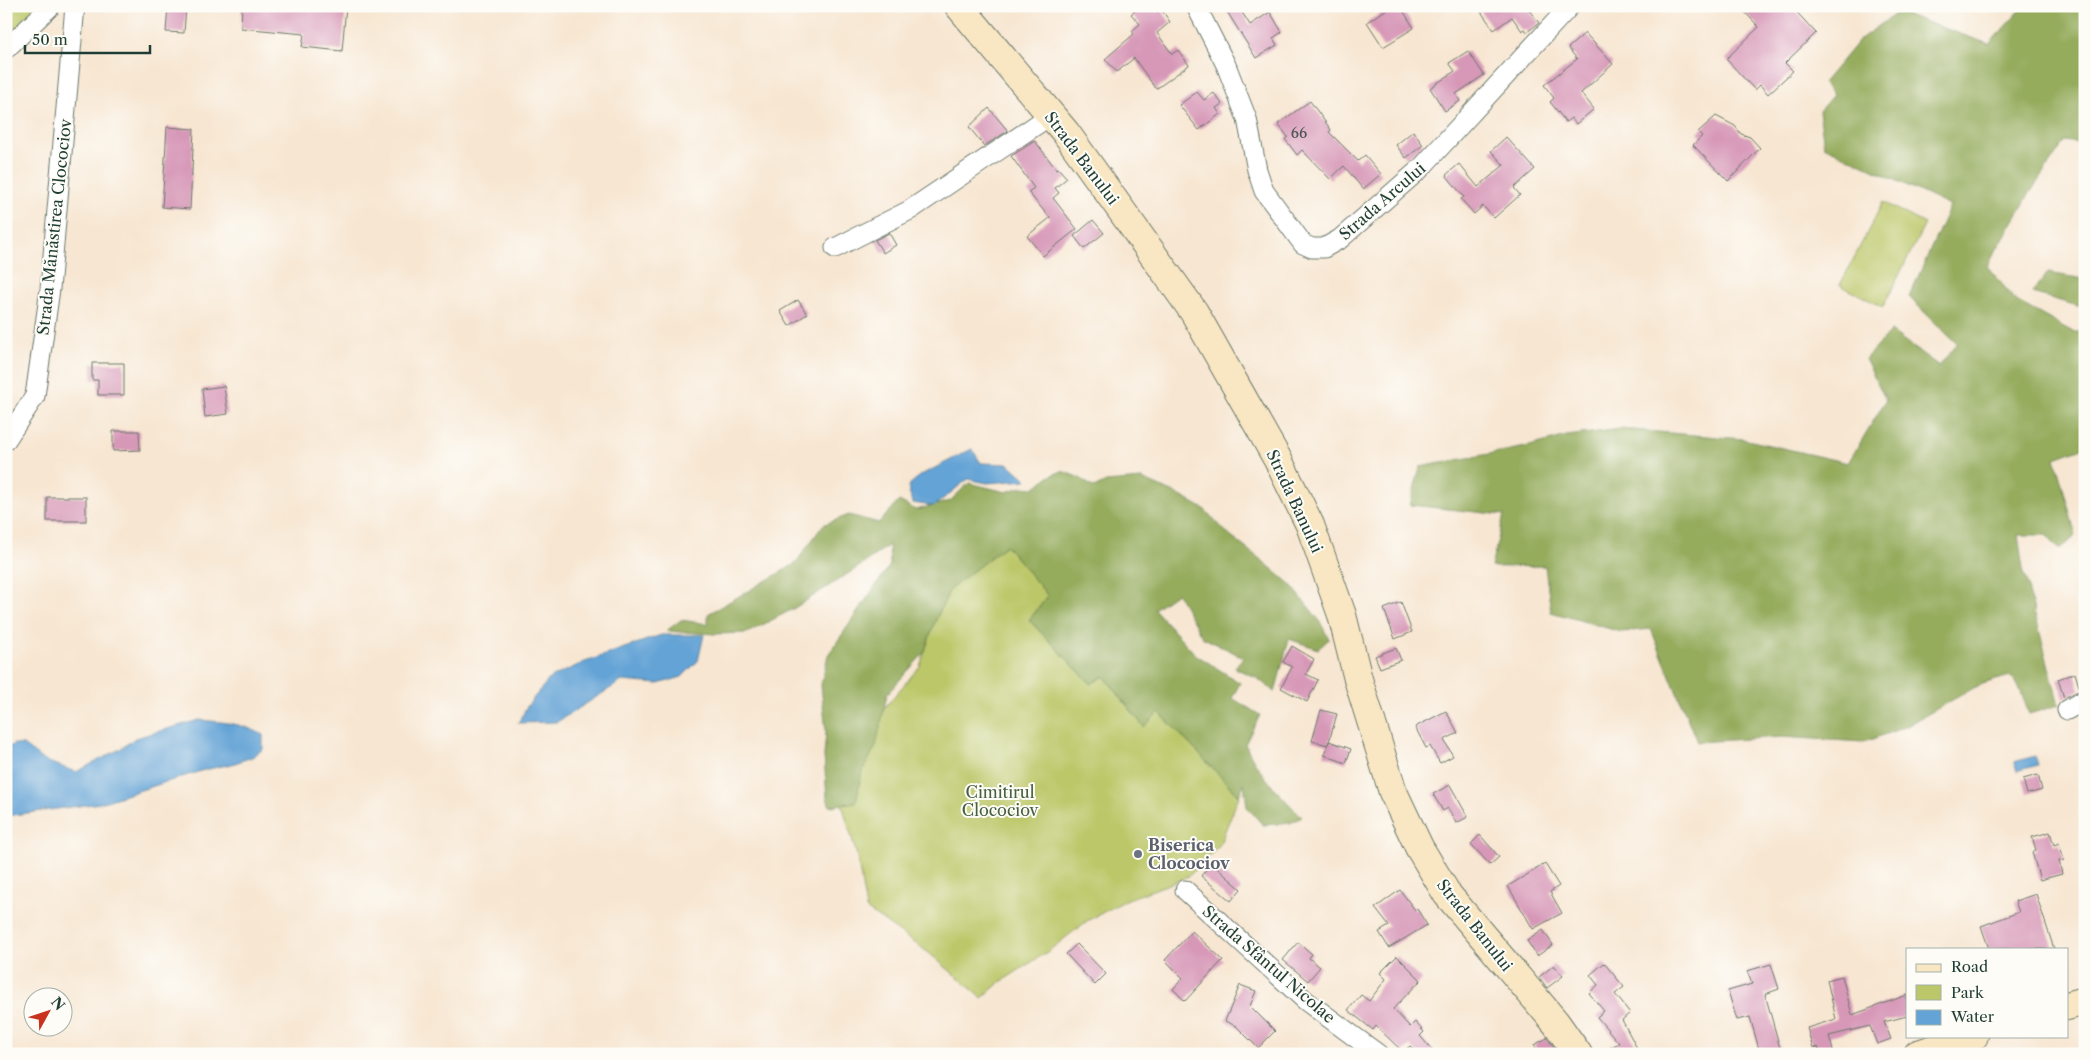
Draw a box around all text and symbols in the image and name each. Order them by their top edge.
scale bar [25,22,150,54]
text: 50 m [32,30,68,49]
street label: Strada Banului [1040,107,1124,209]
street label: Strada Mănăstirea Clocociov [33,118,75,336]
house number: 66 [1291,124,1307,142]
street label: Strada Arcului [1335,158,1429,244]
street label: Strada Banului [1262,446,1328,556]
park label: Cimitirul Clocociov [962,782,1039,820]
place label: Biserica Clocociov [1148,835,1231,873]
marker: Biserica Clocociov [1132,848,1144,860]
street label: Strada Banului [1433,875,1517,975]
street label: Strada Sfântul Nicolae [1199,901,1339,1027]
legend [1906,948,2068,1038]
text: Road [1951,957,1988,976]
text: Park [1951,983,1985,1002]
north arrow [22,988,72,1038]
text: N [47,993,69,1014]
text: Water [1950,1007,1995,1026]

